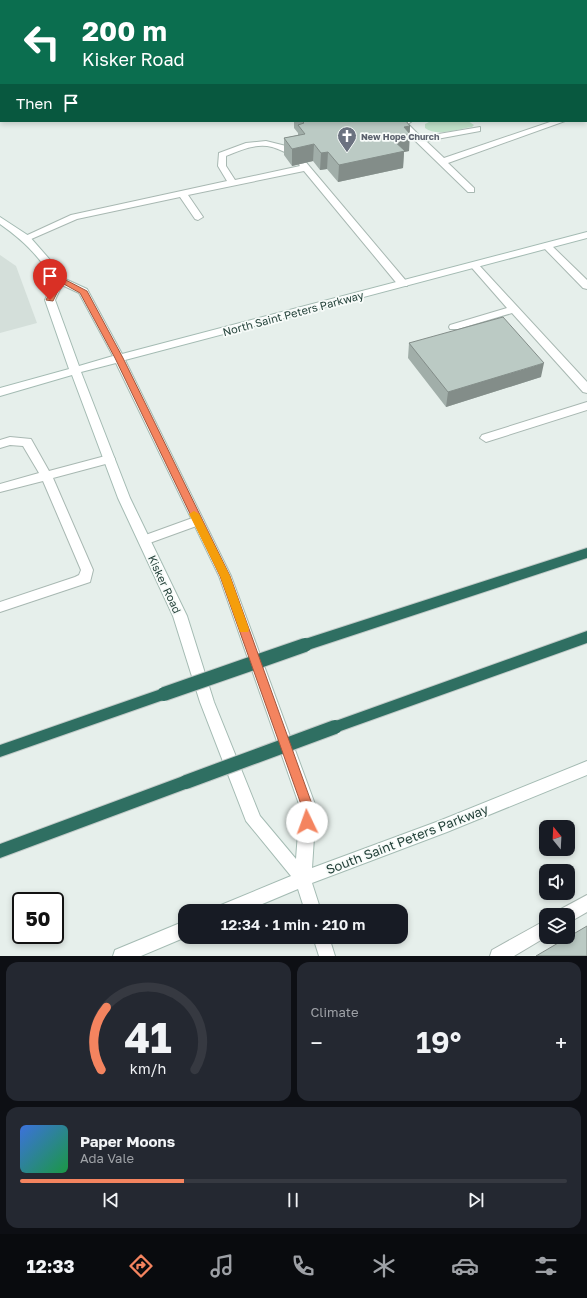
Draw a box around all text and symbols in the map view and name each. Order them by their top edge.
text: 200 m [82,14,167,47]
icon: left [16,16,68,68]
text: Kisker Road [82,48,185,70]
icon: arrive [60,92,82,114]
text: Then [16,94,52,112]
church icon: New Hope Church [336,125,358,153]
place label: New Hope Church [361,131,440,142]
pin [33,259,67,300]
icon: arrive [39,265,61,287]
street label: North Saint Peters Parkway [221,288,365,338]
street label: Kisker Road [146,553,184,615]
street label: South Saint Peters Parkway [324,800,491,877]
position arrow [286,801,328,843]
north arrow [539,820,575,856]
map controls [539,820,575,944]
button: sound [539,864,575,900]
speed limit sign: 50 [12,892,64,944]
button: layers [539,908,575,944]
text: 12:34 · 1 min · 210 m [221,915,365,933]
text: Climate [311,1004,358,1020]
text: 41 [125,1011,172,1061]
text: 19° [416,1024,462,1060]
text: − [311,1029,323,1056]
text: + [555,1029,567,1056]
text: km/h [130,1059,166,1076]
text: Paper Moons [80,1132,175,1150]
text: Ada Vale [80,1150,134,1166]
icon: previous [100,1189,122,1211]
icon: pause [282,1189,304,1211]
icon: next [465,1189,487,1211]
icon: directions [127,1252,155,1280]
icon: music [208,1252,236,1280]
icon: phone [289,1252,317,1280]
icon: climate [370,1252,398,1280]
icon: car [451,1252,479,1280]
icon: filters [532,1252,560,1280]
text: 12:33 [27,1255,74,1277]

